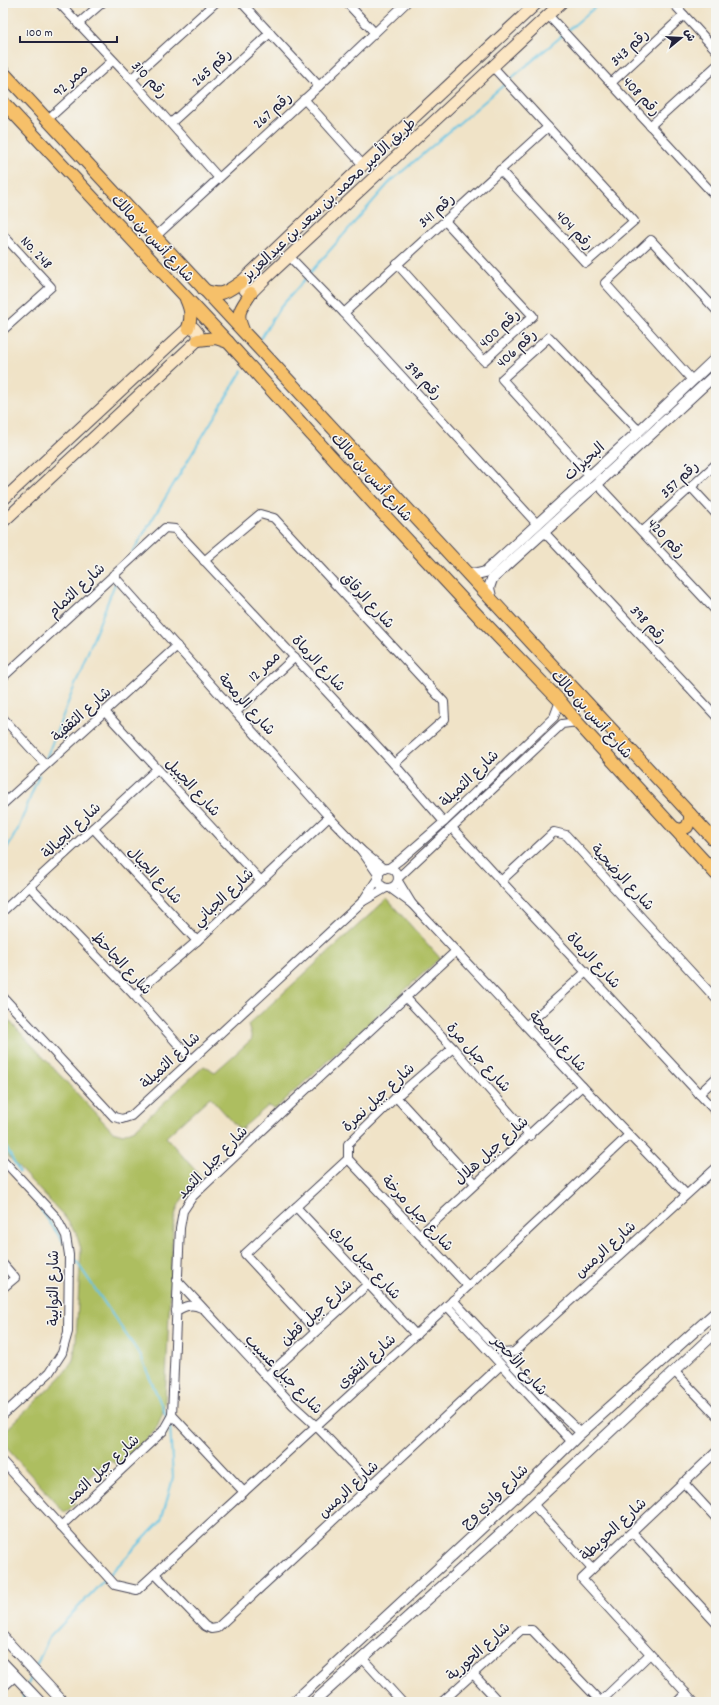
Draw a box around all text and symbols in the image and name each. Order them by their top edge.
scale bar [20,18,117,44]
north arrow [661,18,701,58]
text: 100 m [26,25,53,42]
street label: رقم 343 [606,25,655,72]
text: ش [679,27,698,44]
street label: رقم 265 [187,44,237,93]
street label: رقم 310 [125,56,172,104]
street label: ممر 92 [49,60,94,103]
street label: رقم 408 [616,73,665,122]
street label: رقم 267 [249,88,298,135]
street label: طريق الأمير محمد بن سعد بن عبدالعزيز [236,113,422,289]
street label: رقم 341 [414,189,461,234]
street label: شارع أنس بن مالك [105,191,198,288]
street label: رقم 404 [549,207,598,256]
street label: No. 248 [14,232,57,275]
street label: رقم 400 [475,305,526,354]
street label: رقم 406 [492,325,543,374]
street label: رقم 398 [399,357,446,406]
street label: شارع أنس بن مالك [325,429,416,528]
street label: البحيرات [560,438,611,487]
street label: رقم 357 [656,457,705,504]
street label: رقم 420 [641,514,690,564]
street label: شارع الثمام [44,559,111,624]
street label: شارع الرقاق [334,568,399,635]
street label: رقم 398 [624,601,671,650]
street label: شارع الرماة [285,631,350,698]
street label: ممر 12 [244,647,287,688]
street label: شارع أنس بن مالك [545,666,636,765]
street label: شارع الرمحة [212,670,279,741]
street label: شارع الثقفية [48,683,117,748]
street label: شارع الثميلة [436,746,505,813]
street label: شارع الجبيل [159,754,225,823]
street label: شارع الجبالة [38,798,107,865]
street label: شارع الرضحية [585,840,658,917]
street label: شارع الجبال [121,842,186,910]
street label: شارع الجباني [189,864,260,933]
street label: شارع الجاحظ [85,928,156,1001]
street label: شارع الرماة [560,928,625,995]
street label: شارع الرمحة [522,1007,591,1078]
street label: شارع جبل مرة [440,1018,515,1098]
street label: شارع الثميلة [137,1028,206,1095]
street label: شارع جبل نمرة [338,1059,421,1138]
street label: شارع جبل هلال [450,1112,535,1191]
street label: شارع جبل الثمد [173,1122,254,1205]
street label: شارع جبل مرخة [375,1171,458,1257]
street label: شارع الرمس [571,1217,642,1284]
street label: شارع جبل ماري [324,1221,405,1306]
street label: شارع الثوابية [44,1250,66,1326]
street label: شارع جبل قطن [276,1275,358,1352]
street label: شارع الأحجر [484,1329,552,1401]
street label: شارع جبل عسيب [239,1330,327,1420]
street label: شارع التقوى [333,1330,402,1395]
street label: شارع جبل الثمد [61,1430,145,1511]
street label: شارع الرمس [314,1456,385,1524]
street label: شارع وادي وج [456,1460,534,1535]
street label: شارع الحويطة [576,1494,653,1567]
street label: شارع الحورية [442,1618,516,1687]

